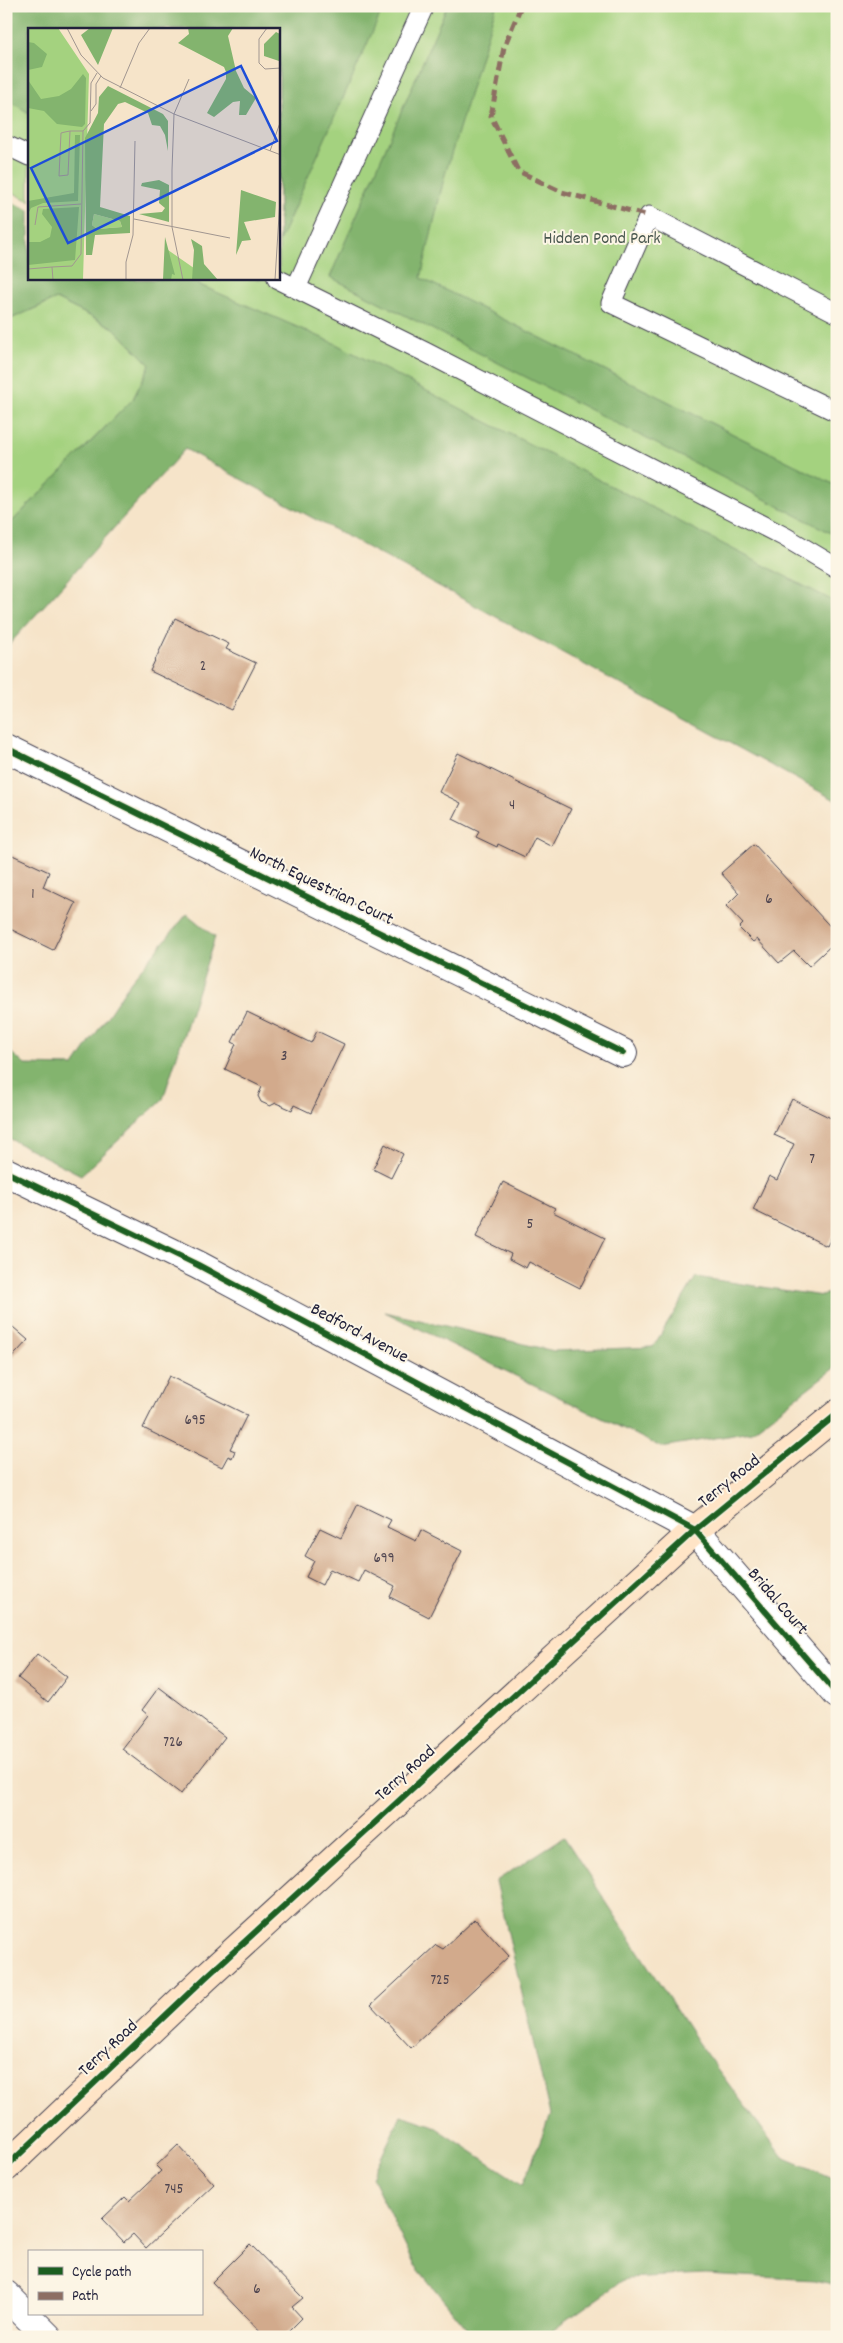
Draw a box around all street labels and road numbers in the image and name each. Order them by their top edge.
street label: North Equestrian Court [245,841,398,933]
street label: Bedford Avenue [306,1298,412,1370]
street label: Terry Road [694,1449,766,1515]
street label: Bridal Court [741,1563,813,1641]
street label: Terry Road [370,1740,442,1808]
street label: Terry Road [74,2015,144,2083]

